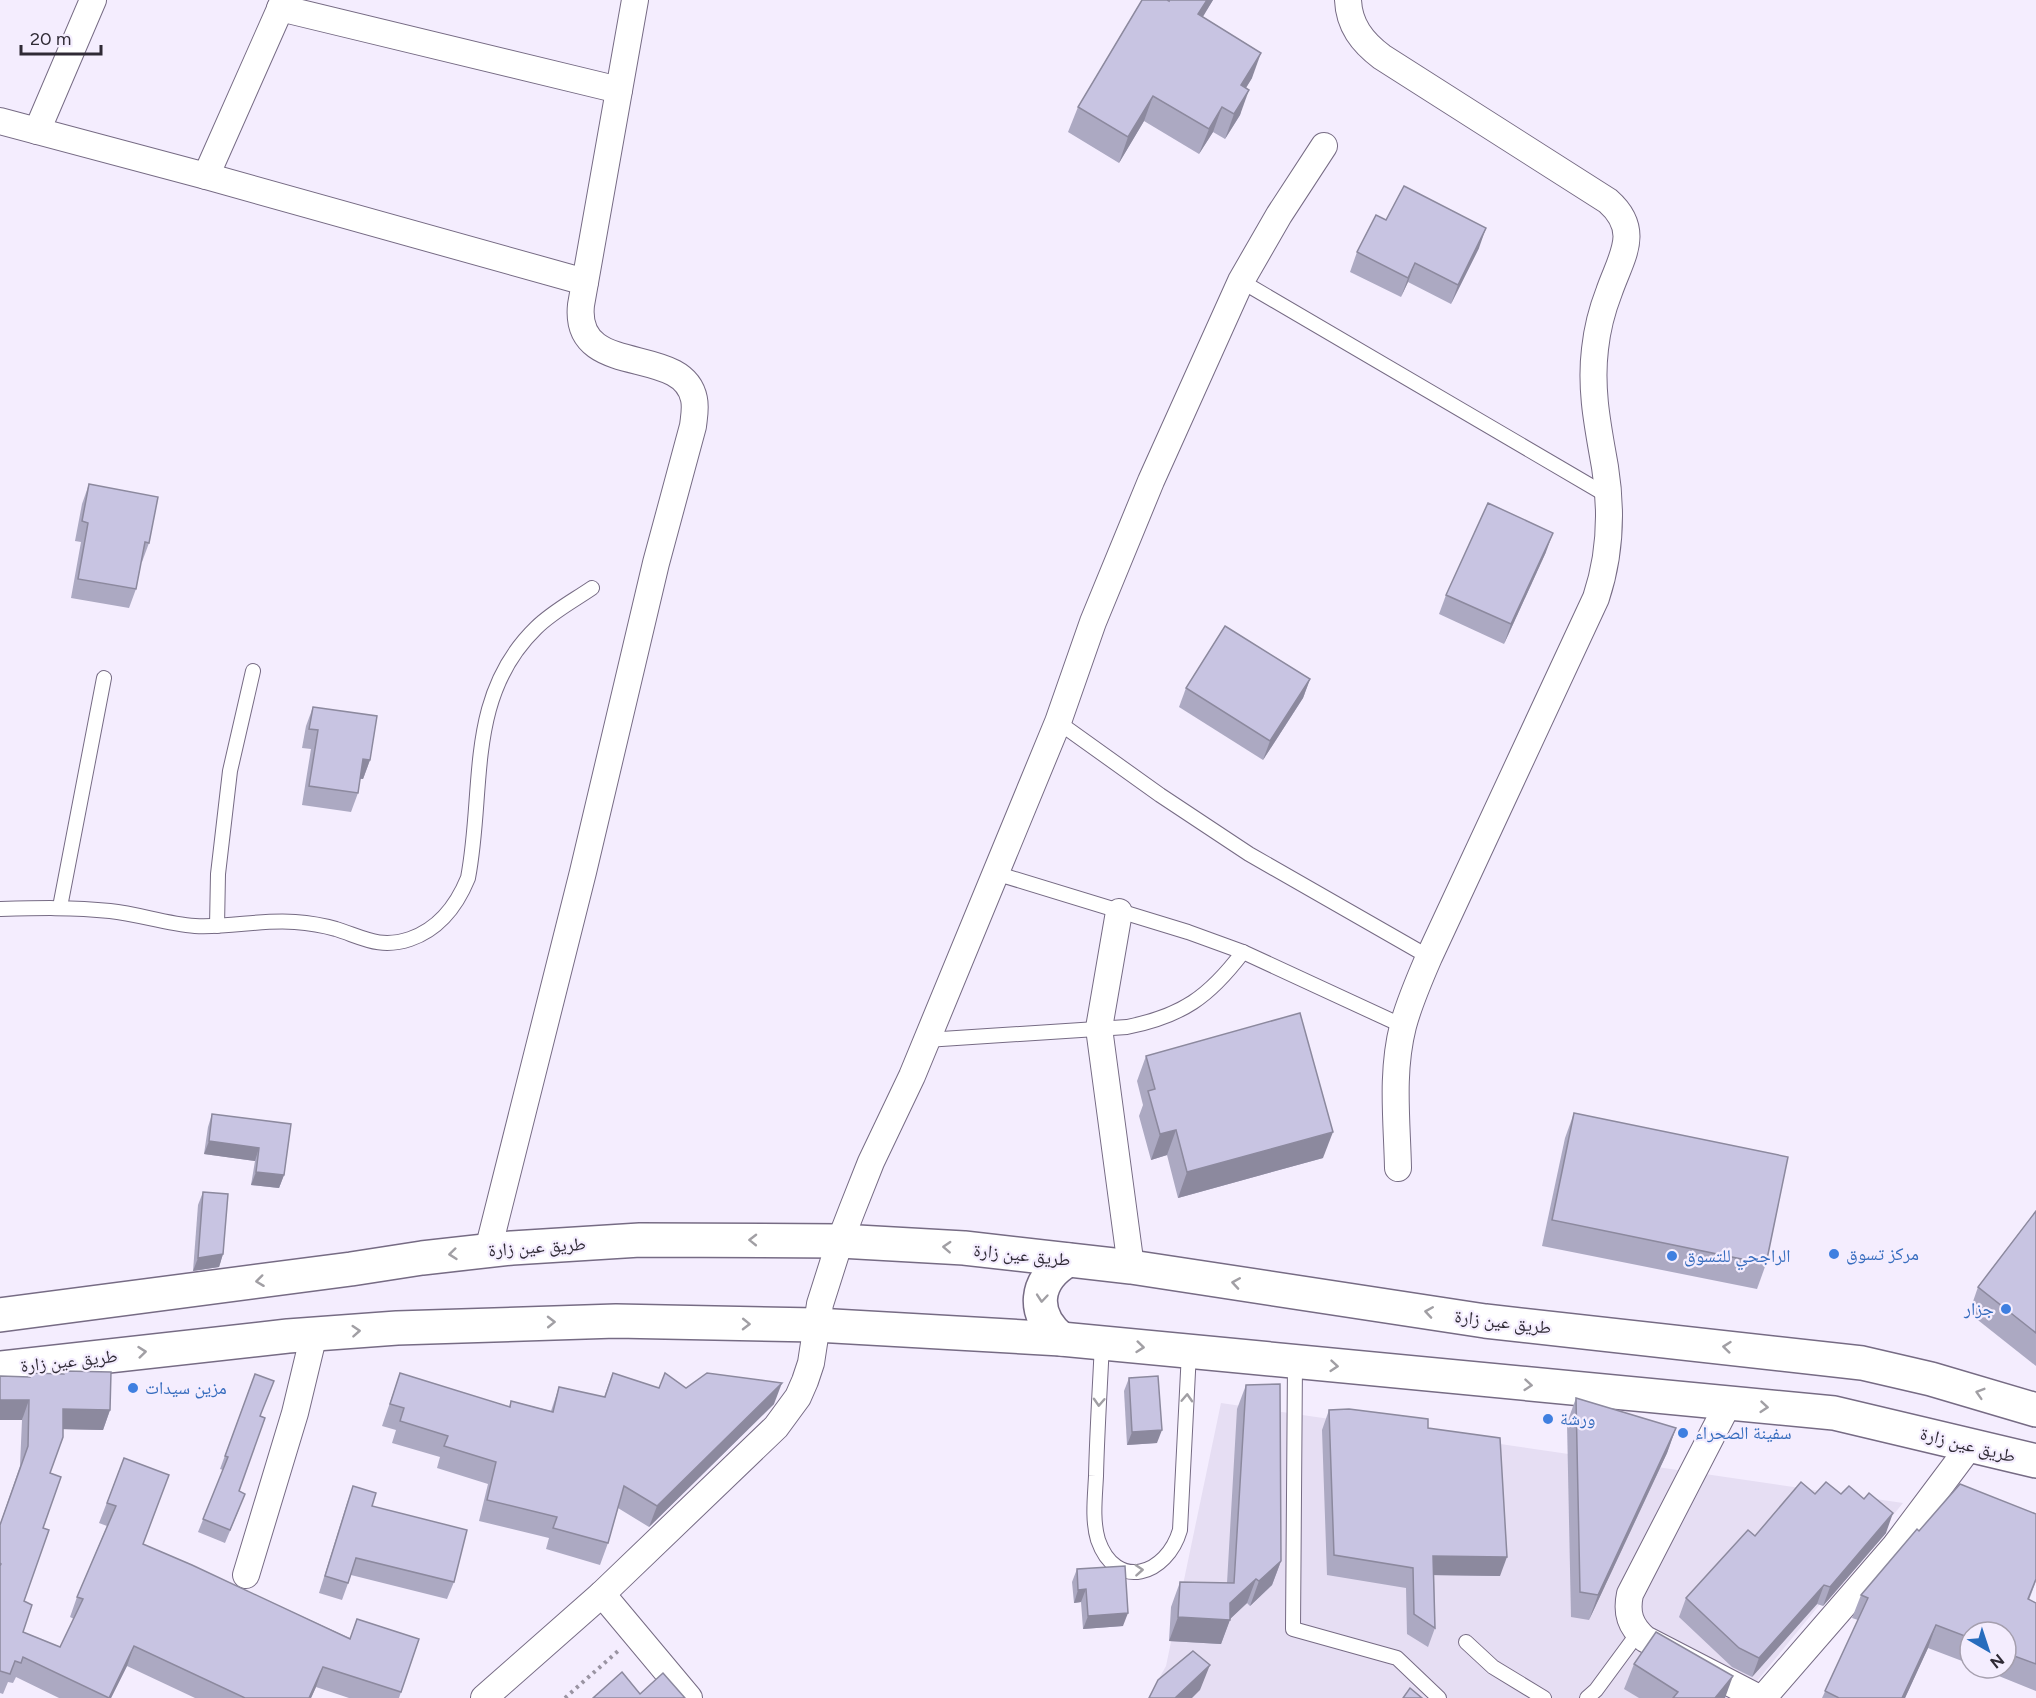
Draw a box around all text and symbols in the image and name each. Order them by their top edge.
scale bar [21,18,100,56]
text: 20 m [30,28,71,50]
street label: طريق عين زارة [488,1233,586,1261]
one-way arrow [748,1234,757,1246]
street label: طريق عين زارة [972,1239,1072,1271]
one-way arrow [943,1241,952,1254]
place label: مركز تسوق [1846,1243,1919,1265]
place label: الراجحي للتسوق [1684,1245,1791,1271]
one-way arrow [449,1247,458,1260]
marker: مركز تسوق [1827,1247,1841,1261]
marker: الراجحي للتسوق [1665,1249,1679,1263]
one-way arrow [256,1274,265,1287]
one-way arrow [1232,1277,1242,1290]
one-way arrow [1036,1293,1049,1302]
place label: جزار [1963,1298,1994,1320]
marker: جزار [1999,1302,2013,1316]
street label: طريق عين زارة [1453,1305,1553,1339]
one-way arrow [1424,1307,1434,1319]
one-way arrow [547,1316,556,1328]
one-way arrow [742,1318,751,1330]
one-way arrow [352,1325,361,1338]
one-way arrow [1136,1340,1145,1353]
one-way arrow [1722,1341,1732,1354]
street label: طريق عين زارة [19,1345,119,1377]
one-way arrow [137,1347,146,1359]
one-way arrow [1330,1359,1339,1372]
place label: مزين سيدات [145,1377,227,1399]
one-way arrow [1524,1378,1533,1391]
marker: مزين سيدات [126,1381,140,1395]
one-way arrow [1975,1388,1986,1400]
one-way arrow [1180,1393,1193,1402]
one-way arrow [1092,1397,1105,1406]
one-way arrow [1760,1400,1769,1413]
place label: ورشة [1560,1408,1595,1430]
marker: ورشة [1541,1412,1555,1426]
place label: سفينة الصحراء [1695,1422,1792,1444]
street label: طريق عين زارة [1918,1423,2018,1467]
marker: سفينة الصحراء [1676,1426,1690,1440]
one-way arrow [1134,1564,1144,1577]
north arrow [1958,1620,2018,1680]
text: N [1986,1650,2008,1673]

